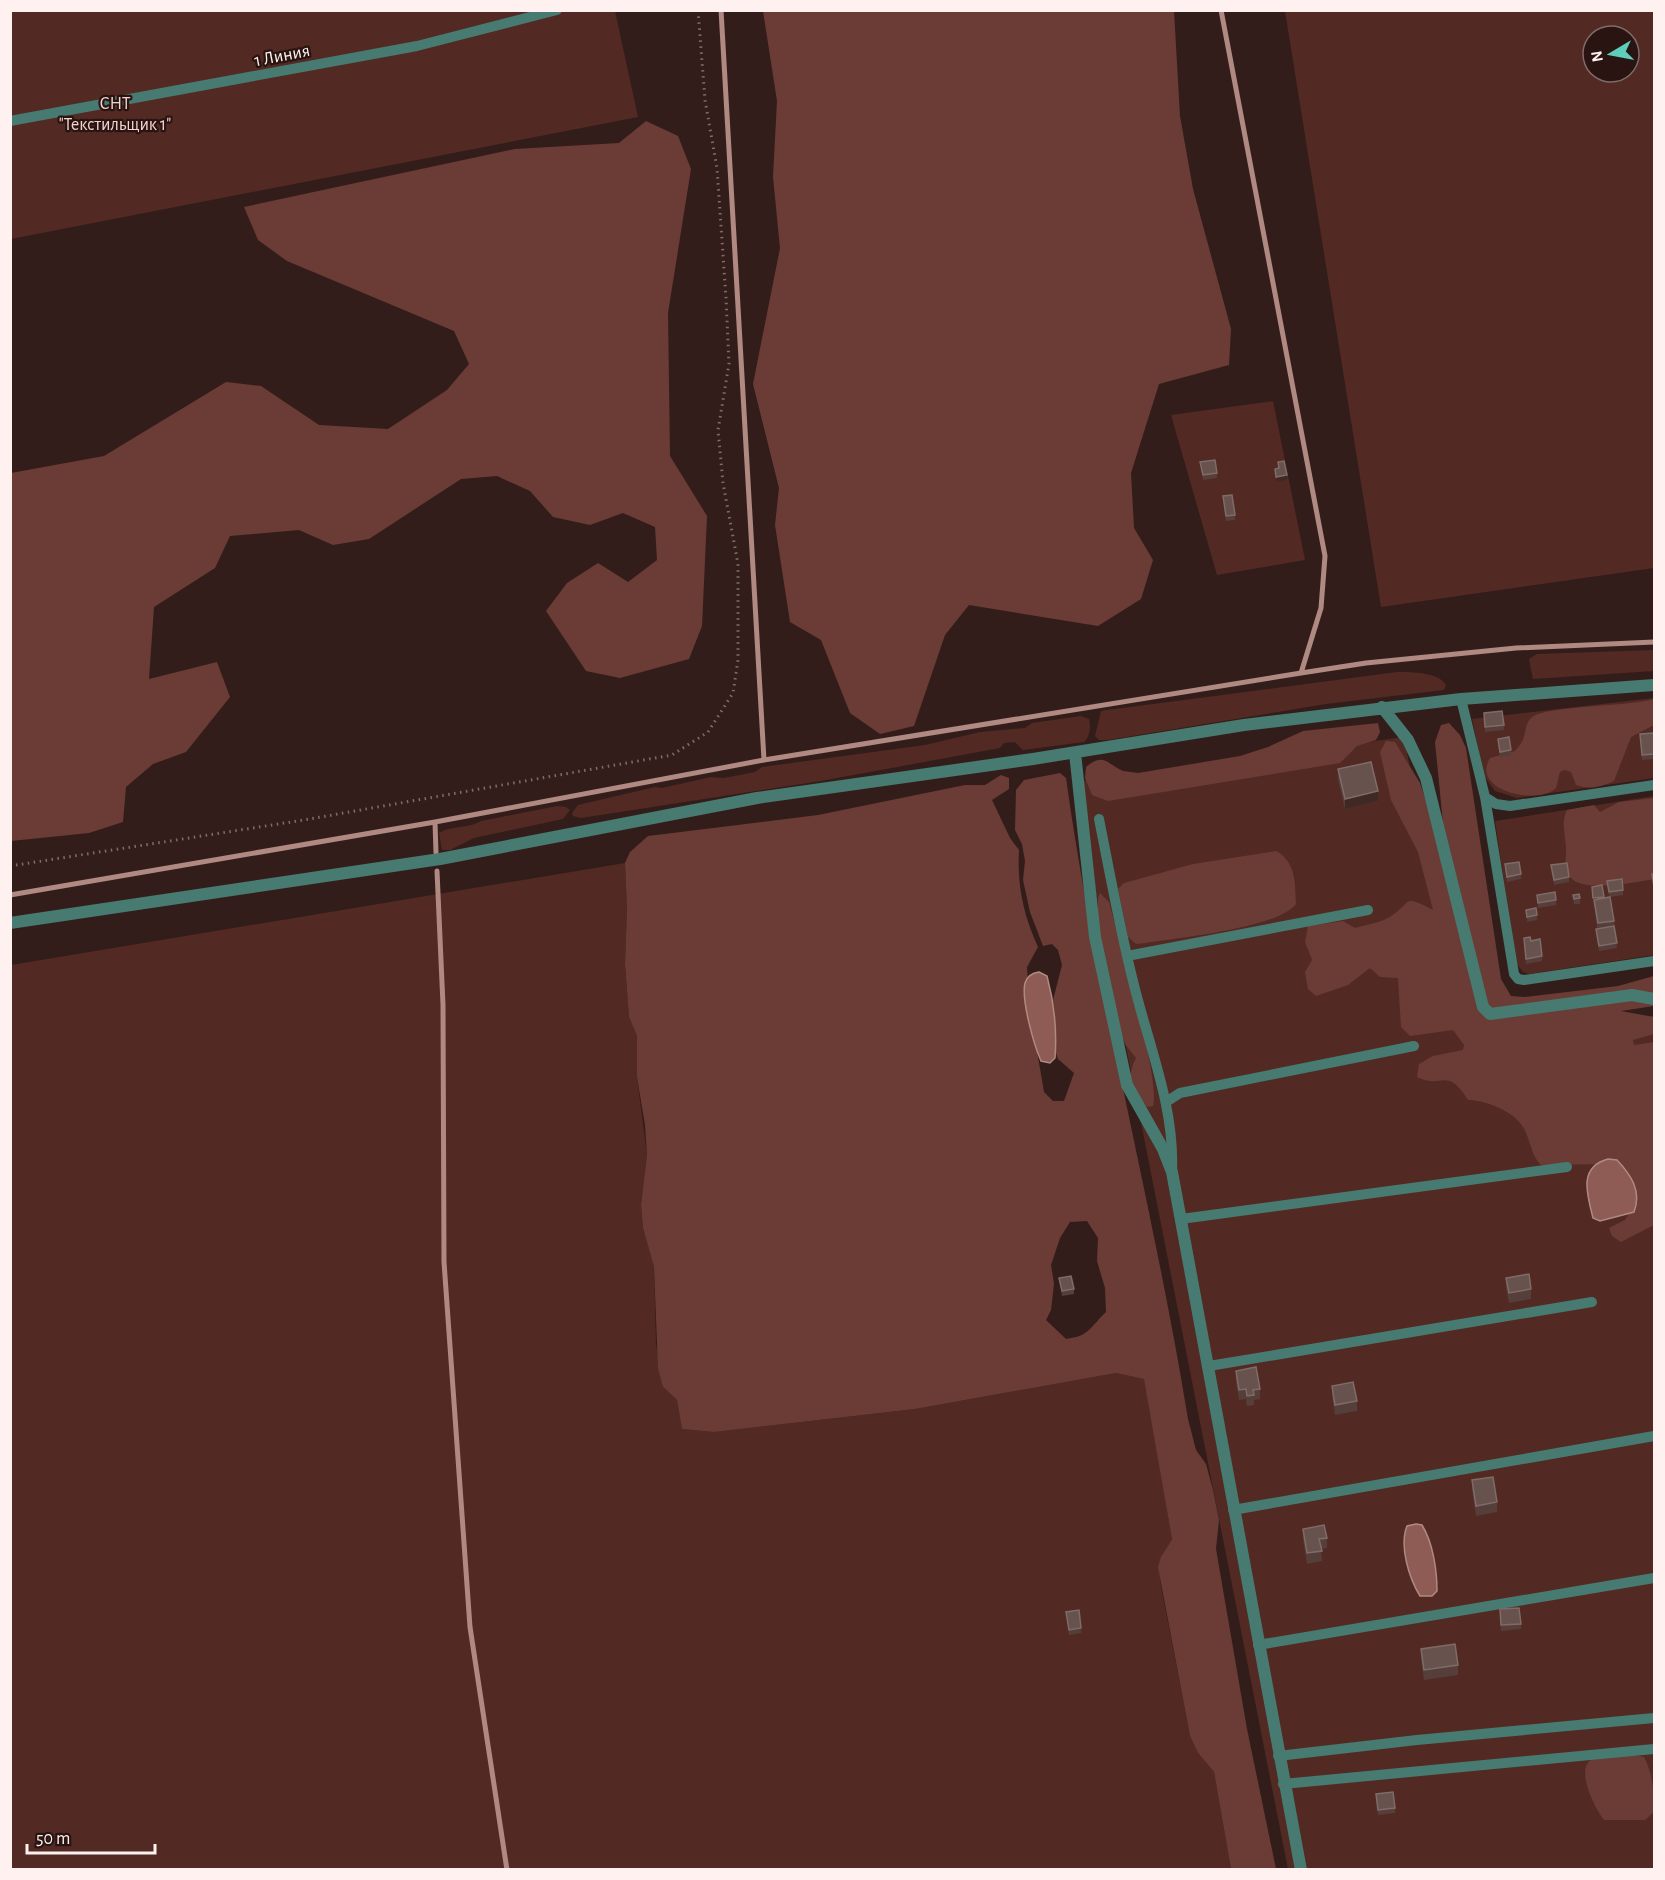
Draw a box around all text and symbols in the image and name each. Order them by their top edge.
north arrow [1581,24,1641,84]
street label: 1 Линия [253,42,312,70]
text: N [1588,50,1606,63]
park label: СНТ "Текстильщик 1" [59,95,171,134]
scale bar [27,1817,154,1855]
text: 50 m [36,1830,70,1848]

